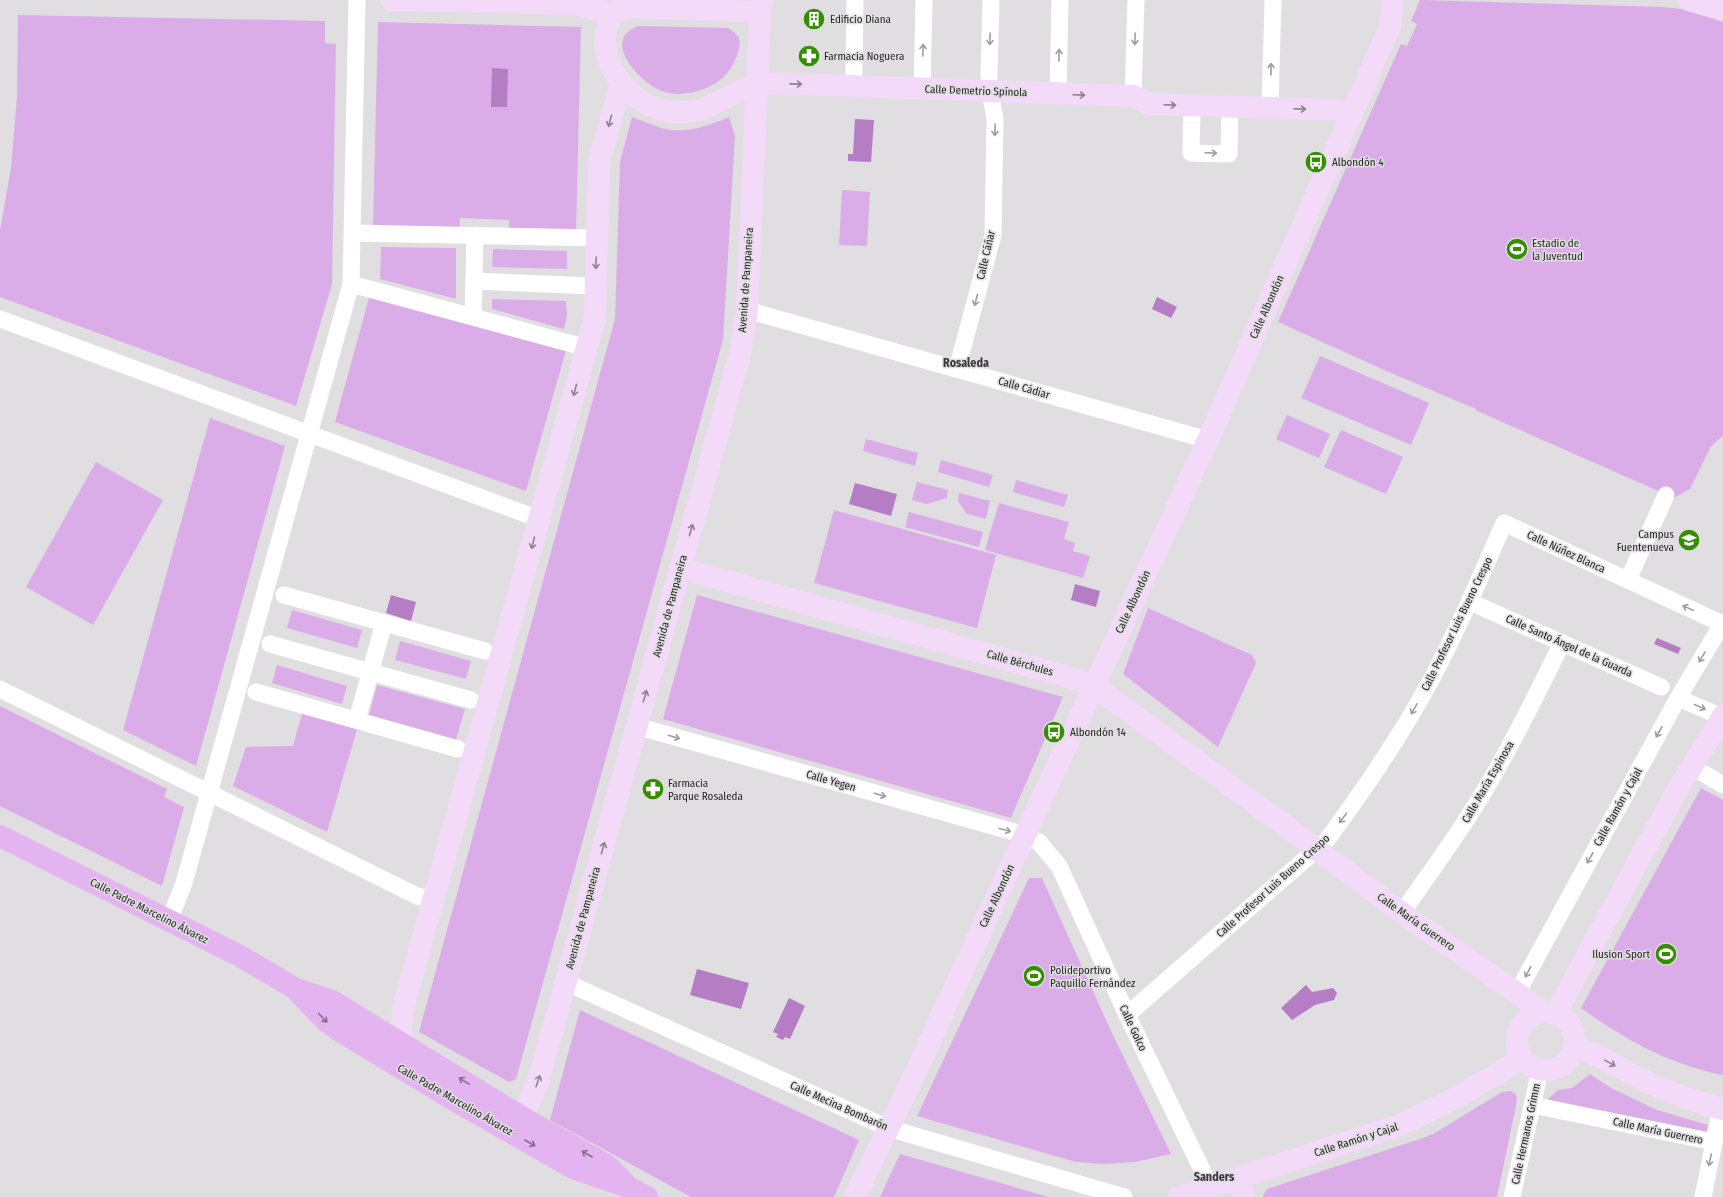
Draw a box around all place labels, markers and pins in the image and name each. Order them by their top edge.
building icon: Edificio Diana [801,6,827,32]
place label: Edificio Diana [830,13,891,26]
pharmacy icon: Farmacia Noguera [796,43,822,69]
place label: Farmacia Noguera [824,50,904,63]
bus stop icon: Albondón 4 [1303,149,1329,175]
place label: Albondón 4 [1332,156,1384,169]
sports icon: Estadio de la Juventud [1504,236,1530,262]
place label: Estadio de la Juventud [1532,237,1583,263]
school or university icon: Campus Fuentenueva [1676,527,1702,553]
place label: Campus Fuentenueva [1617,528,1674,554]
bus stop icon: Albondón 14 [1041,719,1067,745]
place label: Albondón 14 [1070,726,1126,739]
pharmacy icon: Farmacia Parque Rosaleda [640,776,666,802]
place label: Farmacia Parque Rosaleda [668,777,743,803]
sports icon: Ilusion Sport [1653,941,1679,967]
place label: Ilusion Sport [1592,948,1650,961]
sports icon: Polideportivo Paquillo Fernández [1021,963,1047,989]
place label: Polideportivo Paquillo Fernández [1050,964,1136,990]

